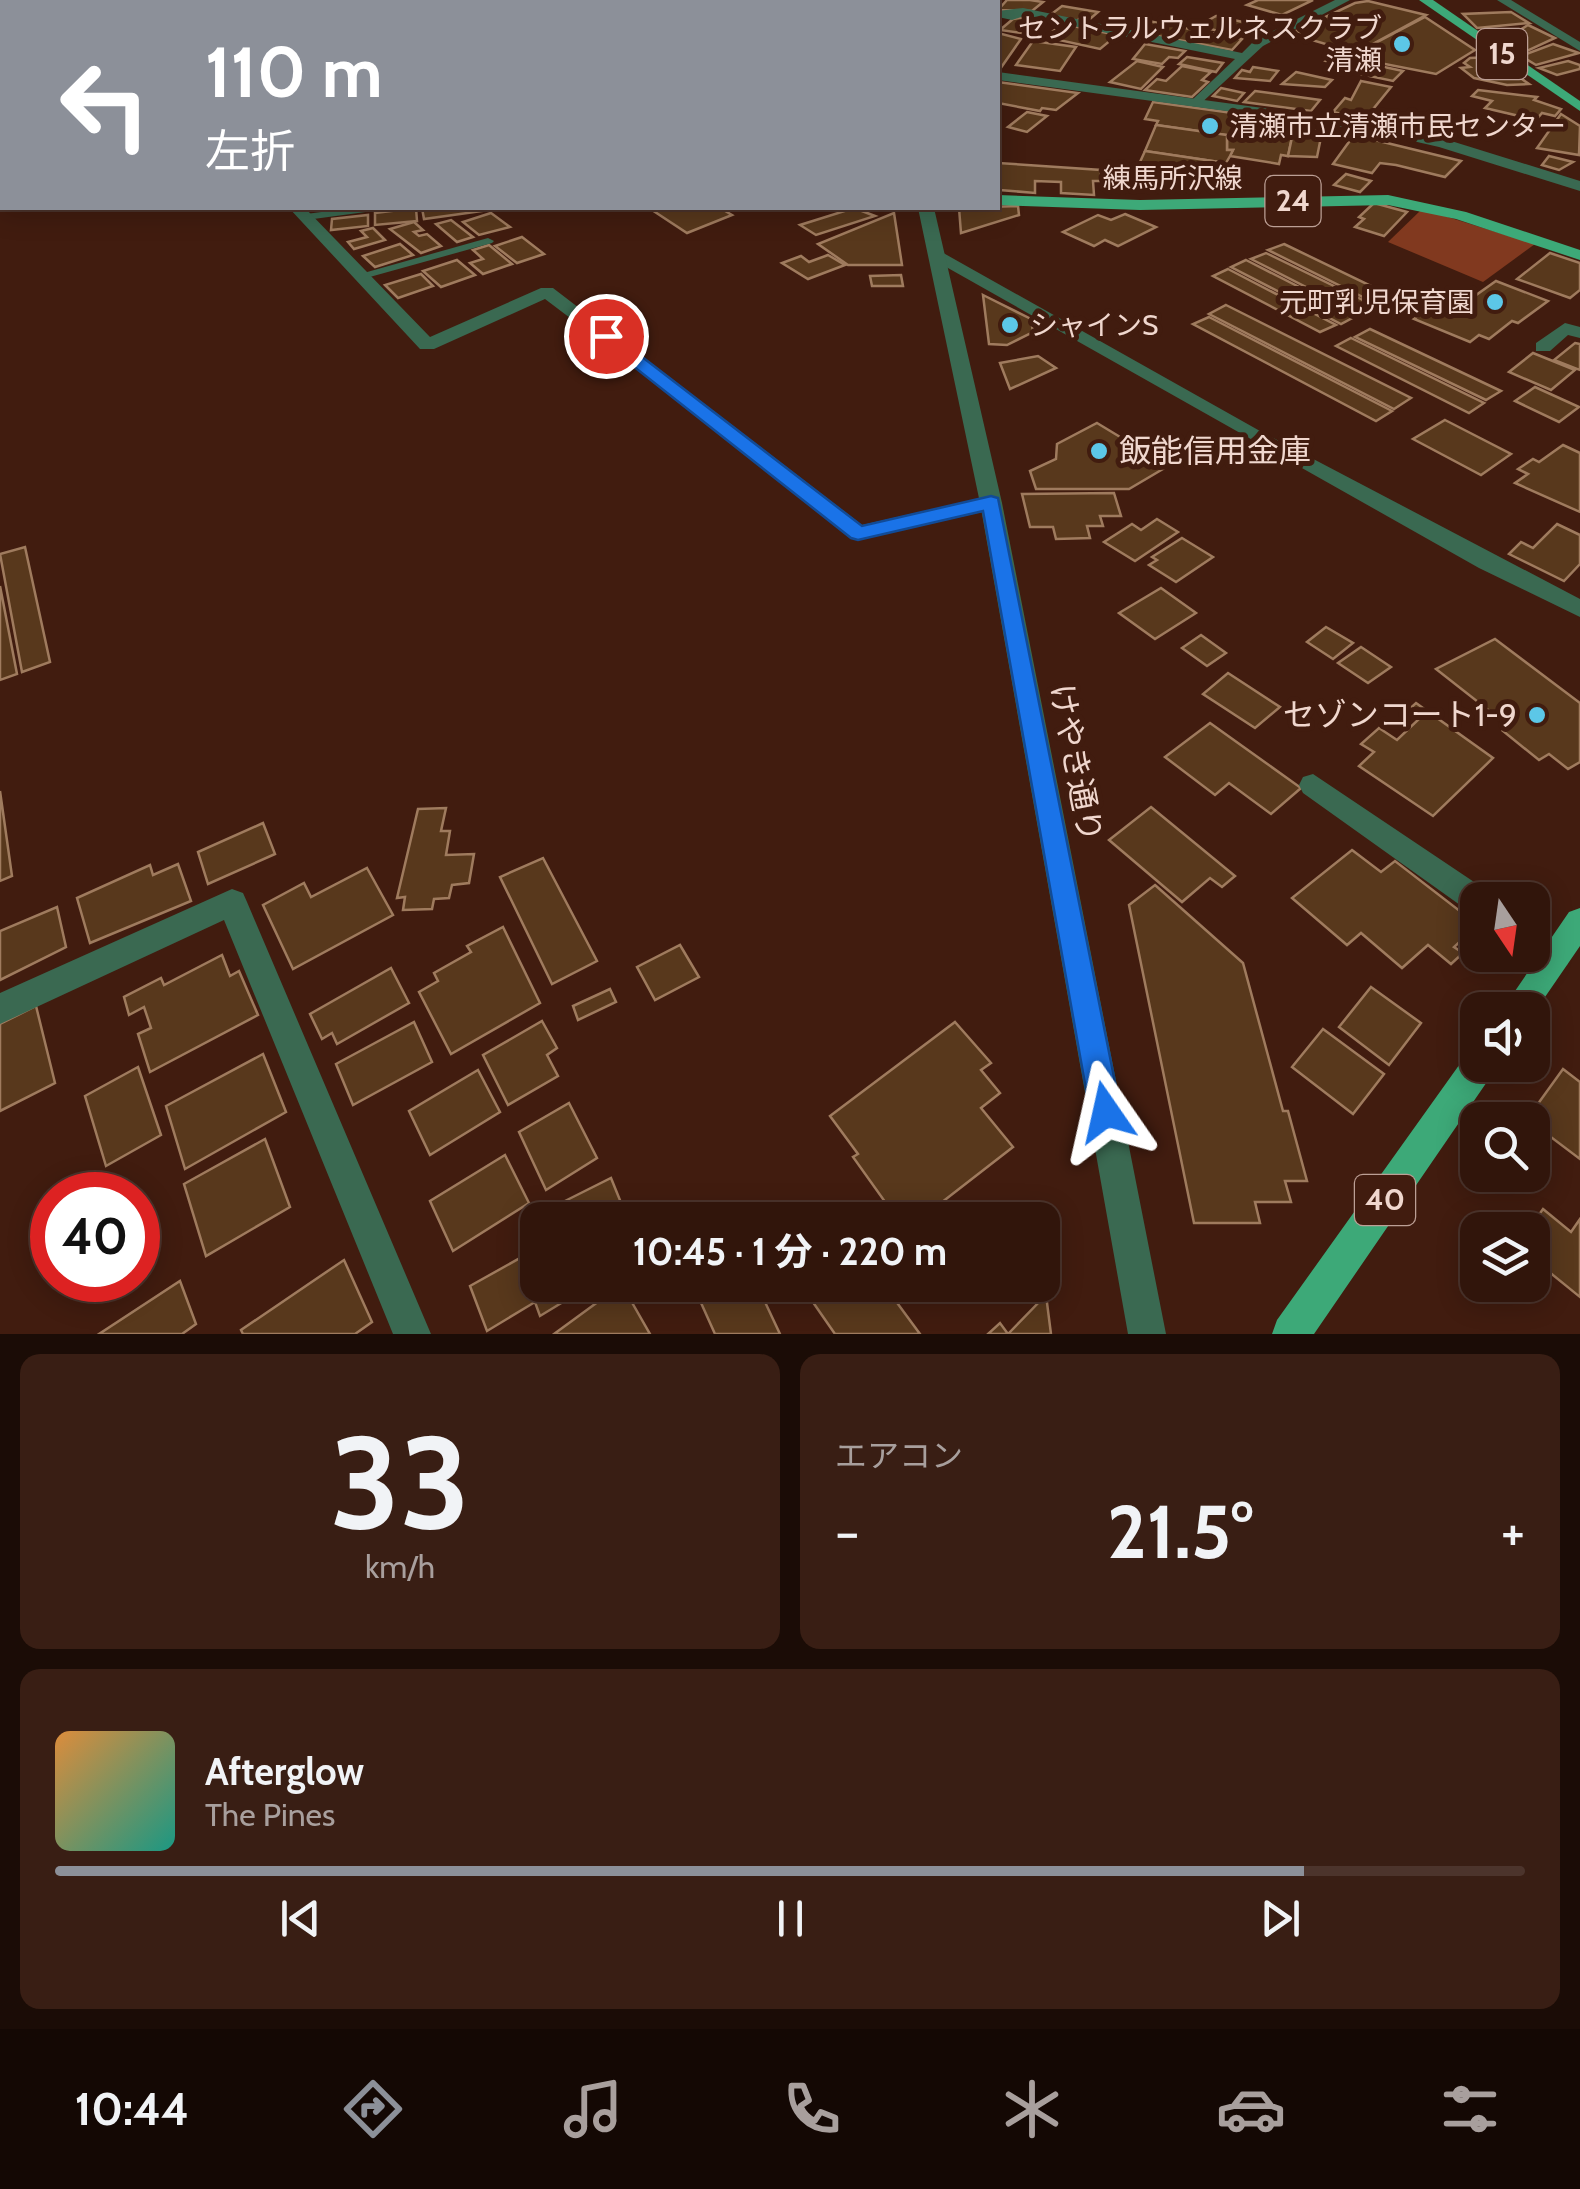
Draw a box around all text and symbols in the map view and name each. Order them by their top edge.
place label: セントラルウェルネスクラブ 清瀬 [1018,11,1382,77]
text: 110 m [205,29,383,115]
road number: 15 [1477,29,1527,79]
marker: セントラルウェルネスクラブ 清瀬 [1391,33,1413,55]
icon: left [40,40,170,170]
place label: 清瀬市立清瀬市民センター [1230,109,1566,143]
marker: 清瀬市立清瀬市民センター [1199,115,1221,137]
text: 左折 [205,124,295,178]
street label: 練馬所沢線 [1103,161,1243,195]
road number: 24 [1266,176,1320,226]
place label: 元町乳児保育園 [1279,285,1475,319]
marker: 元町乳児保育園 [1484,291,1506,313]
pin [564,294,649,379]
place label: シャインS [1030,308,1158,342]
icon: arrive [579,309,634,364]
marker: シャインS [999,314,1021,336]
place label: 飯能信用金庫 [1119,431,1311,470]
marker: 飯能信用金庫 [1088,440,1110,462]
street label: けやき通り [1042,681,1111,845]
place label: セゾンコート1-9 [1283,695,1517,734]
marker: セゾンコート1-9 [1526,704,1548,726]
north arrow [1460,882,1550,972]
map controls [1460,882,1550,1302]
button: sound [1460,992,1550,1082]
position arrow [1054,1060,1158,1164]
button: search [1460,1102,1550,1192]
speed limit sign: 40 [30,1172,160,1302]
road number: 40 [1355,1175,1415,1225]
button: layers [1460,1212,1550,1302]
text: 10:45 · 1 分 · 220 m [633,1228,947,1275]
text: 33 [330,1403,470,1561]
text: エアコン [835,1436,963,1475]
text: 21.5° [1107,1486,1253,1577]
text: − [835,1498,859,1565]
text: + [1501,1498,1525,1565]
text: km/h [365,1547,435,1586]
text: Afterglow [205,1748,364,1795]
text: The Pines [205,1795,335,1834]
icon: previous [273,1891,328,1946]
icon: pause [763,1891,818,1946]
icon: next [1253,1891,1308,1946]
icon: directions [338,2074,408,2144]
icon: music [558,2074,628,2144]
icon: phone [777,2074,847,2144]
icon: climate [997,2074,1067,2144]
icon: car [1216,2074,1286,2144]
icon: filters [1435,2074,1505,2144]
text: 10:44 [75,2082,189,2136]

